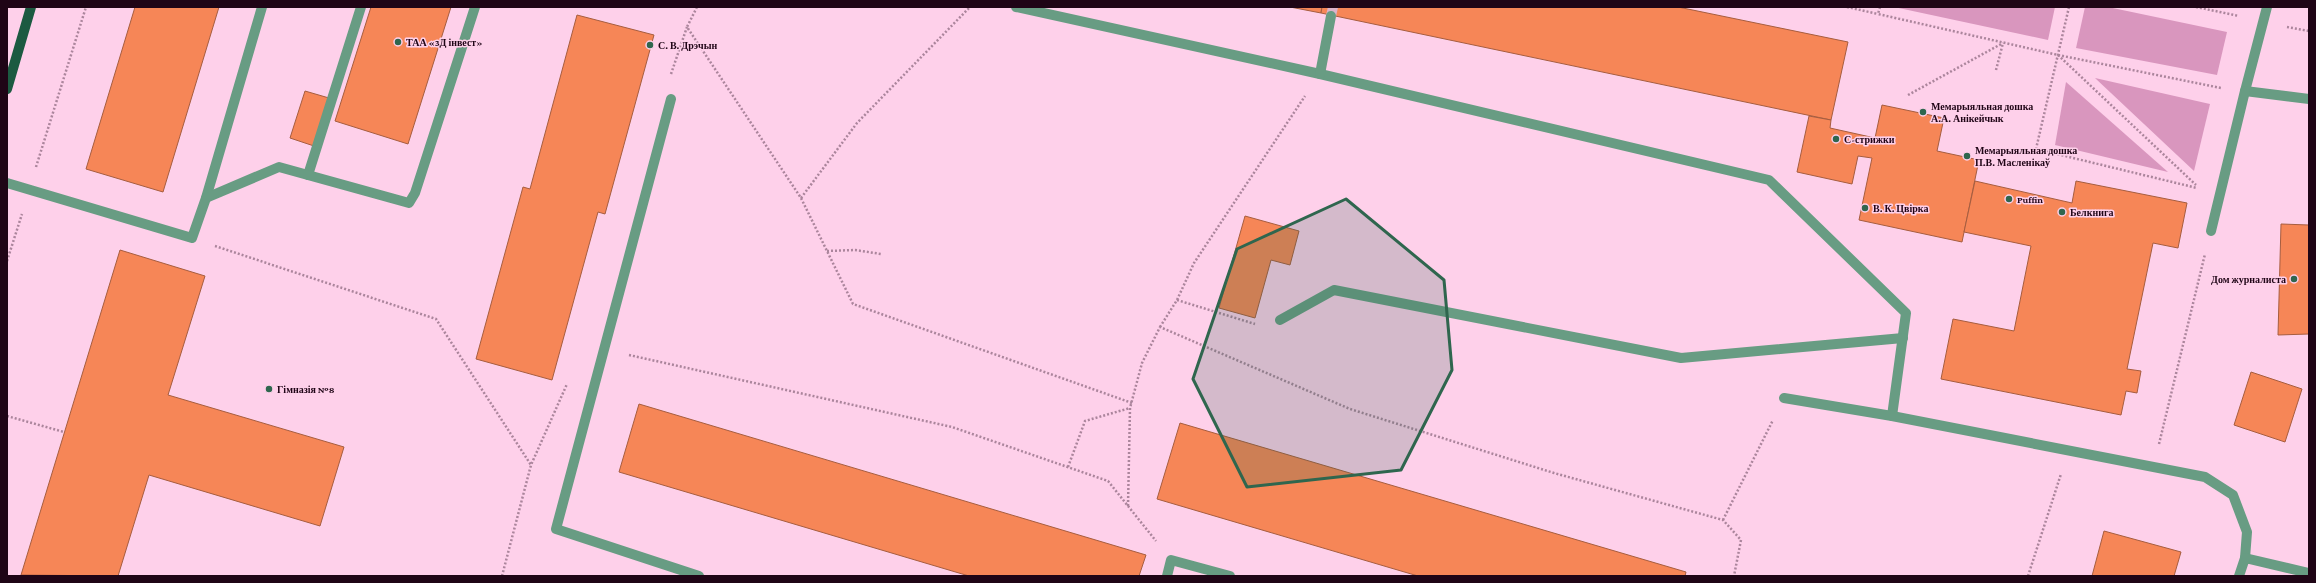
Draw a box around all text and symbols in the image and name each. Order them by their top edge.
marker: ТАА «3Д інвест» [393,37,403,47]
place label: ТАА «3Д інвест» [406,37,483,48]
marker: С. В. Дрэчын [645,40,655,50]
place label: С. В. Дрэчын [658,40,718,51]
place label: Мемарыяльная дошка А.А. Анікейчык [1931,101,2033,124]
marker: Мемарыяльная дошка А.А. Анікейчык [1918,107,1928,117]
marker: С-стрижки [1831,134,1841,144]
place label: С-стрижки [1844,134,1895,145]
place label: Мемарыяльная дошка П.В. Масленікаў [1975,145,2077,168]
marker: Мемарыяльная дошка П.В. Масленікаў [1962,151,1972,161]
marker: Puffin [2004,194,2014,204]
place label: Puffin [2017,194,2043,205]
marker: В. К. Цвірка [1860,203,1870,213]
place label: В. К. Цвірка [1873,203,1928,214]
marker: Белкнига [2057,207,2067,217]
place label: Белкнига [2070,207,2114,218]
place label: Дом журналиста [2211,274,2286,285]
marker: Дом журналиста [2289,274,2299,284]
marker: Гімназія №8 [264,384,274,394]
place label: Гімназія №8 [277,384,335,395]

